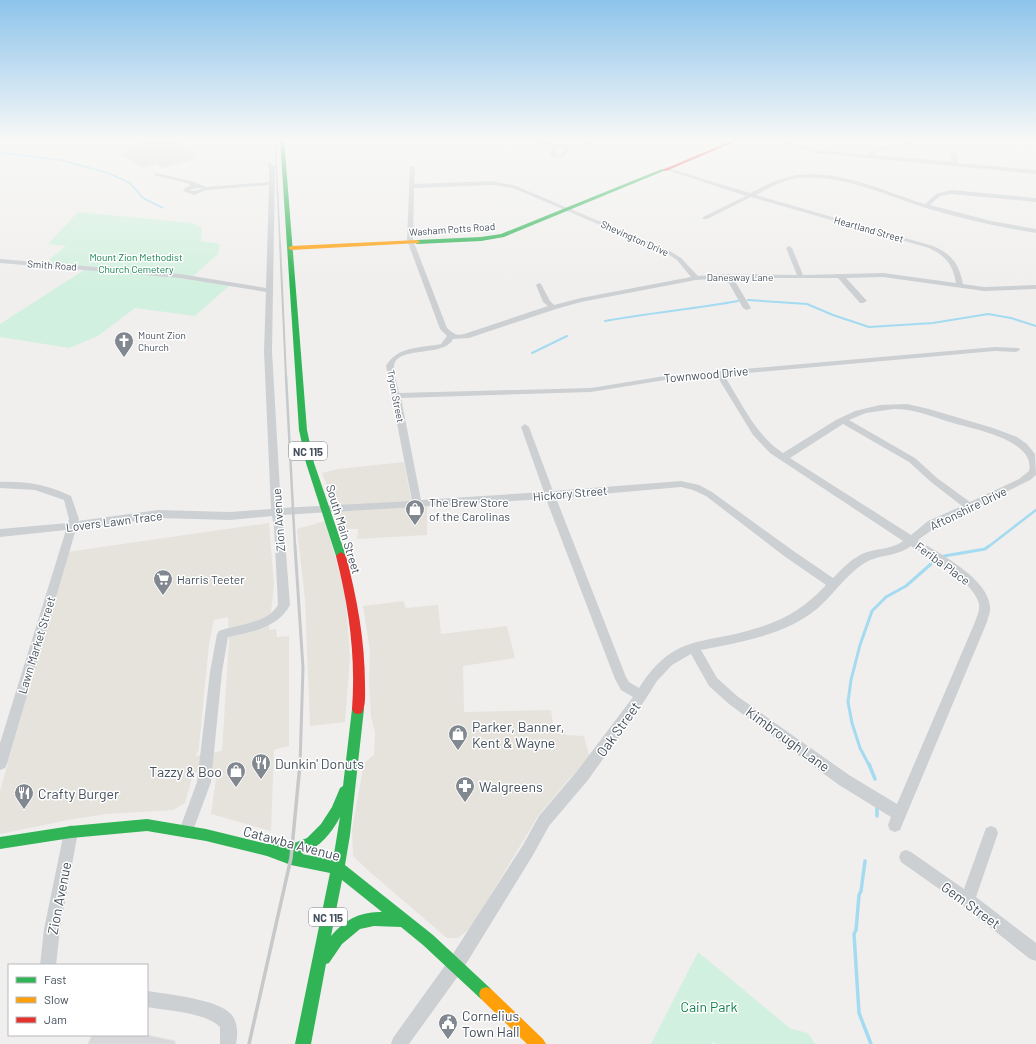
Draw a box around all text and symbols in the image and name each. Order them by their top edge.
street label: Heartland Street [833,213,906,245]
street label: Shevington Drive [599,218,671,258]
street label: Washam Potts Road [409,220,495,238]
park label: Mount Zion Methodist Church Cemetery [89,251,183,275]
street label: Smith Road [27,257,77,273]
street label: Danesway Lane [707,271,773,283]
place label: Mount Zion Church [138,329,186,353]
church icon: Mount Zion Church [113,330,135,358]
street label: Townwood Drive [663,363,749,385]
street label: Tryon Street [385,369,407,424]
road number: NC 115 [289,442,327,460]
street label: South Main Street [324,483,364,575]
street label: Hickory Street [532,483,608,503]
street label: Aftonshire Drive [927,483,1009,533]
street label: Zion Avenue [269,488,287,552]
place label: The Brew Store of the Carolinas [429,495,510,523]
shop icon: The Brew Store of the Carolinas [404,498,426,526]
street label: Lovers Lawn Trace [65,508,163,534]
street label: Feriba Place [913,539,973,587]
supermarket icon: Harris Teeter [152,568,174,596]
place label: Harris Teeter [177,572,245,586]
street label: Lawn Market Street [15,595,57,695]
street label: Oak Street [592,698,644,760]
street label: Kimbrough Lane [743,703,833,775]
place label: Parker, Banner, Kent & Wayne [472,718,564,751]
shop icon: Parker, Banner, Kent & Wayne [447,723,469,751]
restaurant icon: Dunkin' Donuts [250,752,272,780]
place label: Dunkin' Donuts [275,755,364,772]
shop icon: Tazzy & Boo [225,760,247,788]
place label: Tazzy & Boo [149,763,222,780]
pharmacy icon: Walgreens [454,775,476,803]
place label: Walgreens [479,778,543,795]
restaurant icon: Crafty Burger [13,782,35,810]
place label: Crafty Burger [38,785,119,802]
street label: Catawba Avenue [242,822,342,864]
street label: Zion Avenue [44,860,74,936]
street label: Gem Street [938,878,1004,932]
road number: NC 115 [309,908,347,926]
legend [8,964,148,1036]
text: Fast [44,972,67,986]
text: Slow [44,992,69,1006]
park label: Cain Park [681,998,737,1015]
place label: Cornelius Town Hall [462,1007,520,1040]
text: Jam [44,1012,67,1026]
public building icon: Cornelius Town Hall [437,1012,459,1040]

